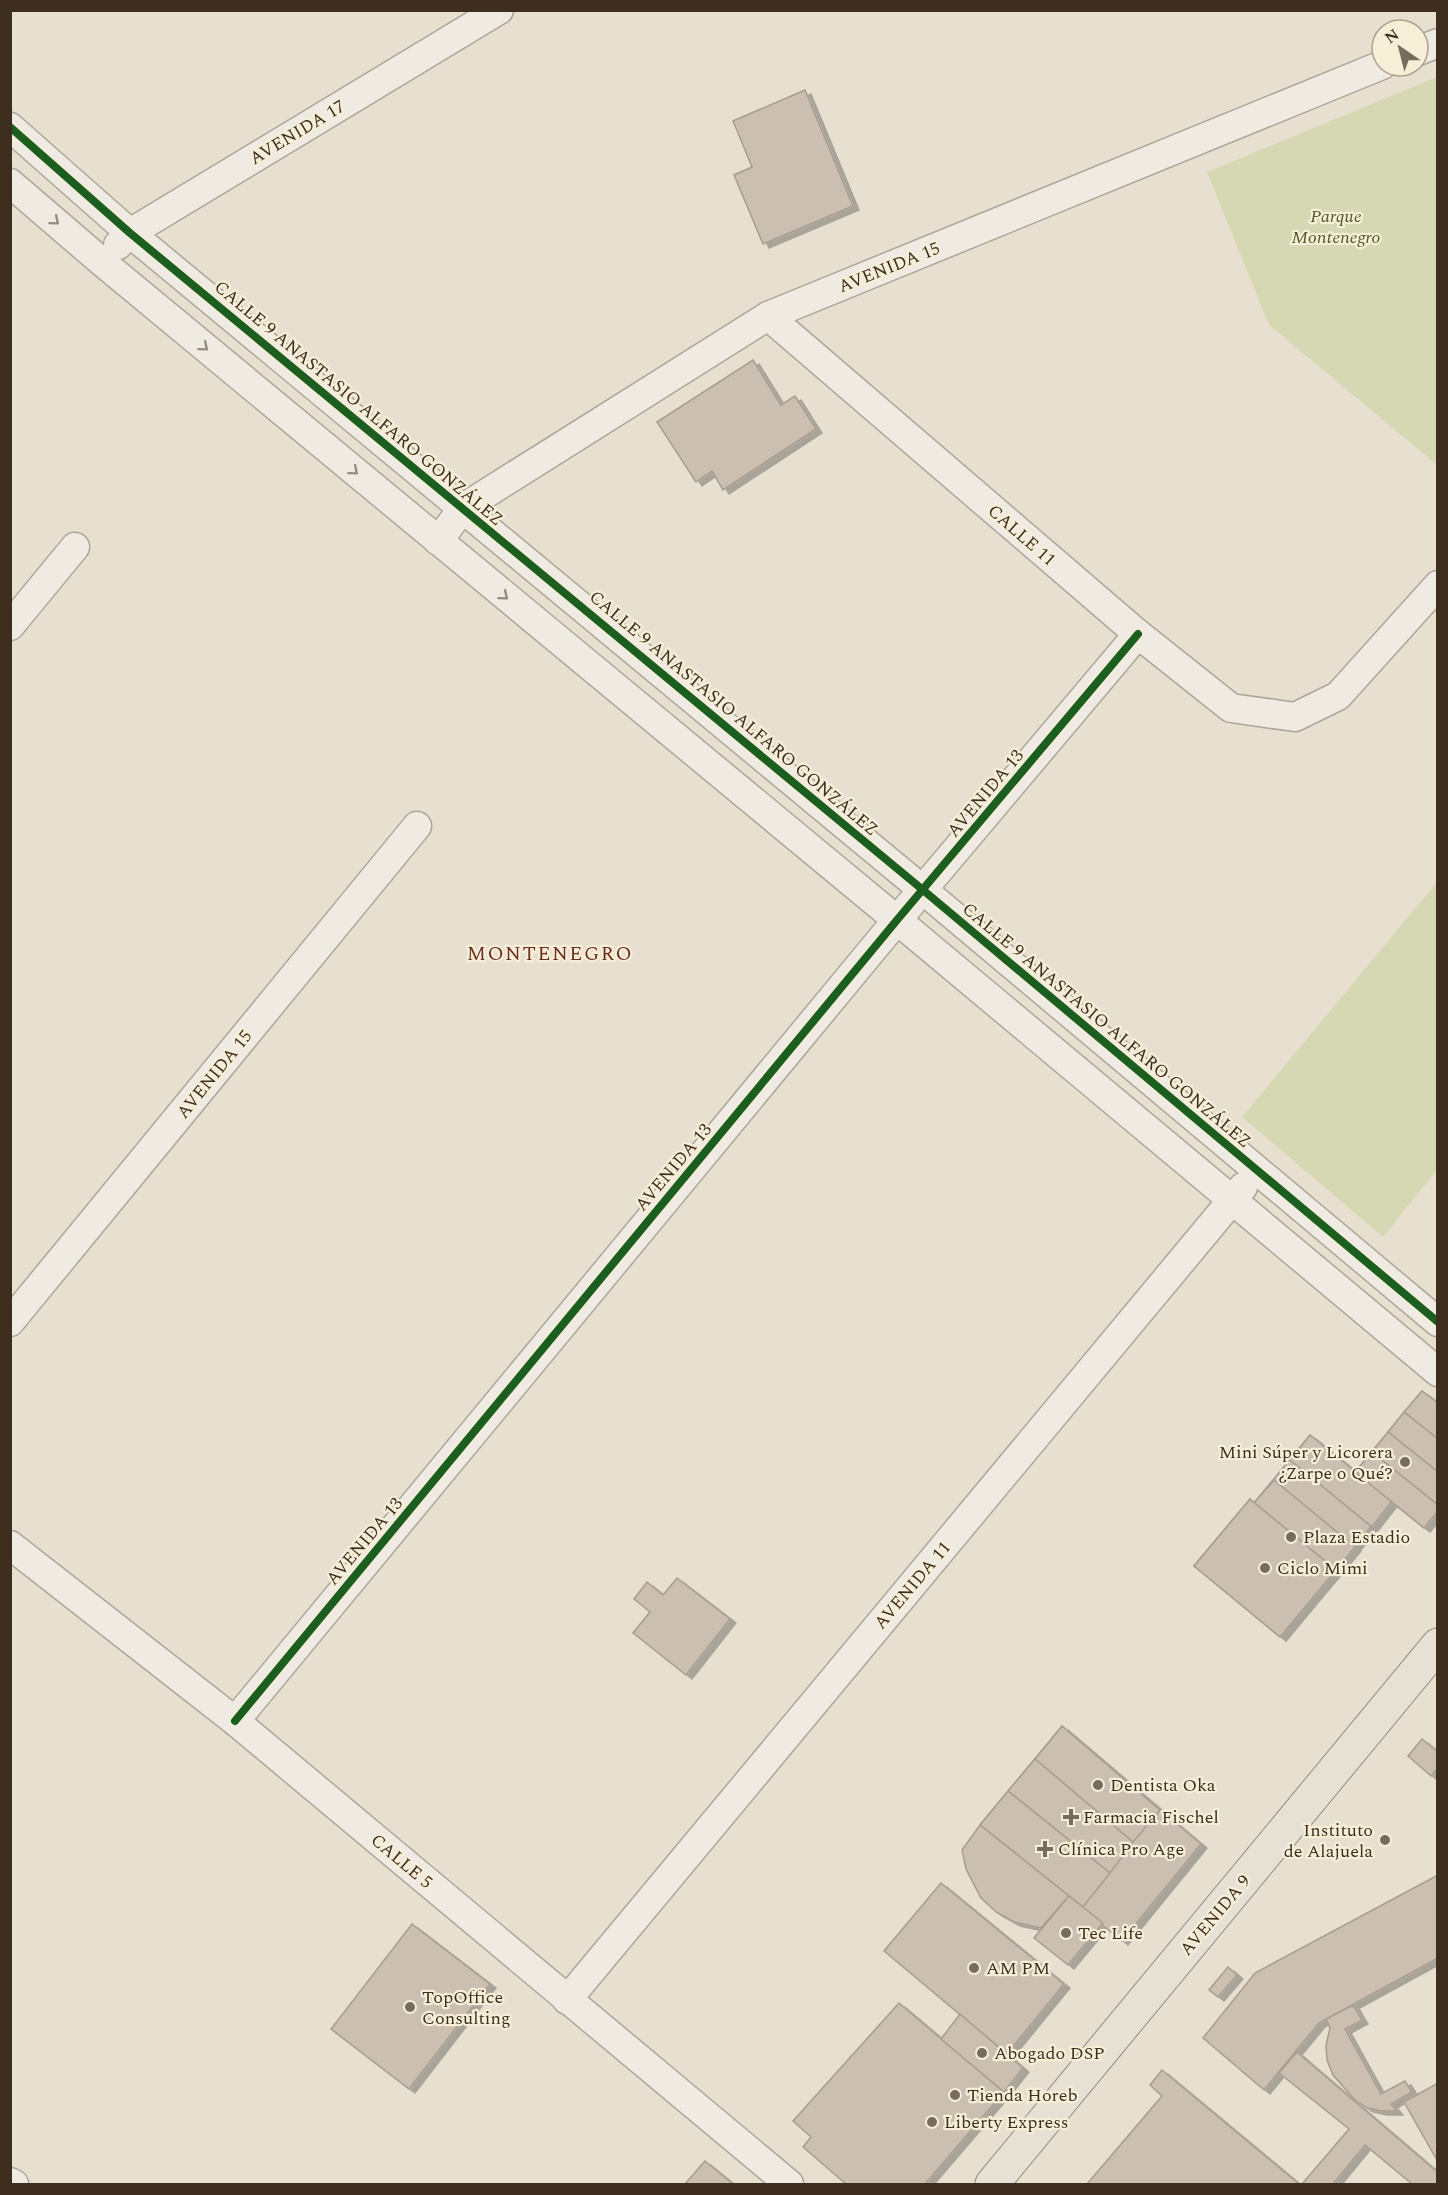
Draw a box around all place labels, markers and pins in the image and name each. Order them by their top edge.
place label: Mini Súper y Licorera ¿Zarpe o Qué? [1219,1439,1393,1487]
marker: Mini Súper y Licorera ¿Zarpe o Qué? [1398,1455,1412,1469]
place label: Plaza Estadio [1303,1524,1410,1551]
marker: Plaza Estadio [1284,1530,1298,1544]
place label: Ciclo Mimi [1277,1555,1368,1582]
marker: Ciclo Mimi [1258,1561,1272,1575]
place label: Dentista Oka [1110,1772,1216,1799]
marker: Dentista Oka [1091,1778,1105,1792]
place label: Farmacia Fischel [1083,1804,1219,1831]
marker: Farmacia Fischel [1064,1810,1078,1824]
place label: Instituto de Alajuela [1284,1817,1373,1865]
marker: Instituto de Alajuela [1378,1833,1392,1847]
place label: Clínica Pro Age [1058,1836,1184,1863]
marker: Clínica Pro Age [1036,1840,1054,1858]
place label: Tec Life [1078,1920,1143,1947]
marker: Tec Life [1059,1926,1073,1940]
place label: AM PM [986,1955,1050,1982]
marker: AM PM [967,1961,981,1975]
place label: TopOffice Consulting [422,1984,511,2032]
marker: TopOffice Consulting [403,2000,417,2014]
place label: Abogado DSP [994,2040,1105,2067]
marker: Abogado DSP [975,2046,989,2060]
place label: Tienda Horeb [967,2082,1078,2109]
marker: Tienda Horeb [948,2088,962,2102]
place label: Liberty Express [944,2109,1069,2136]
marker: Liberty Express [925,2115,939,2129]

